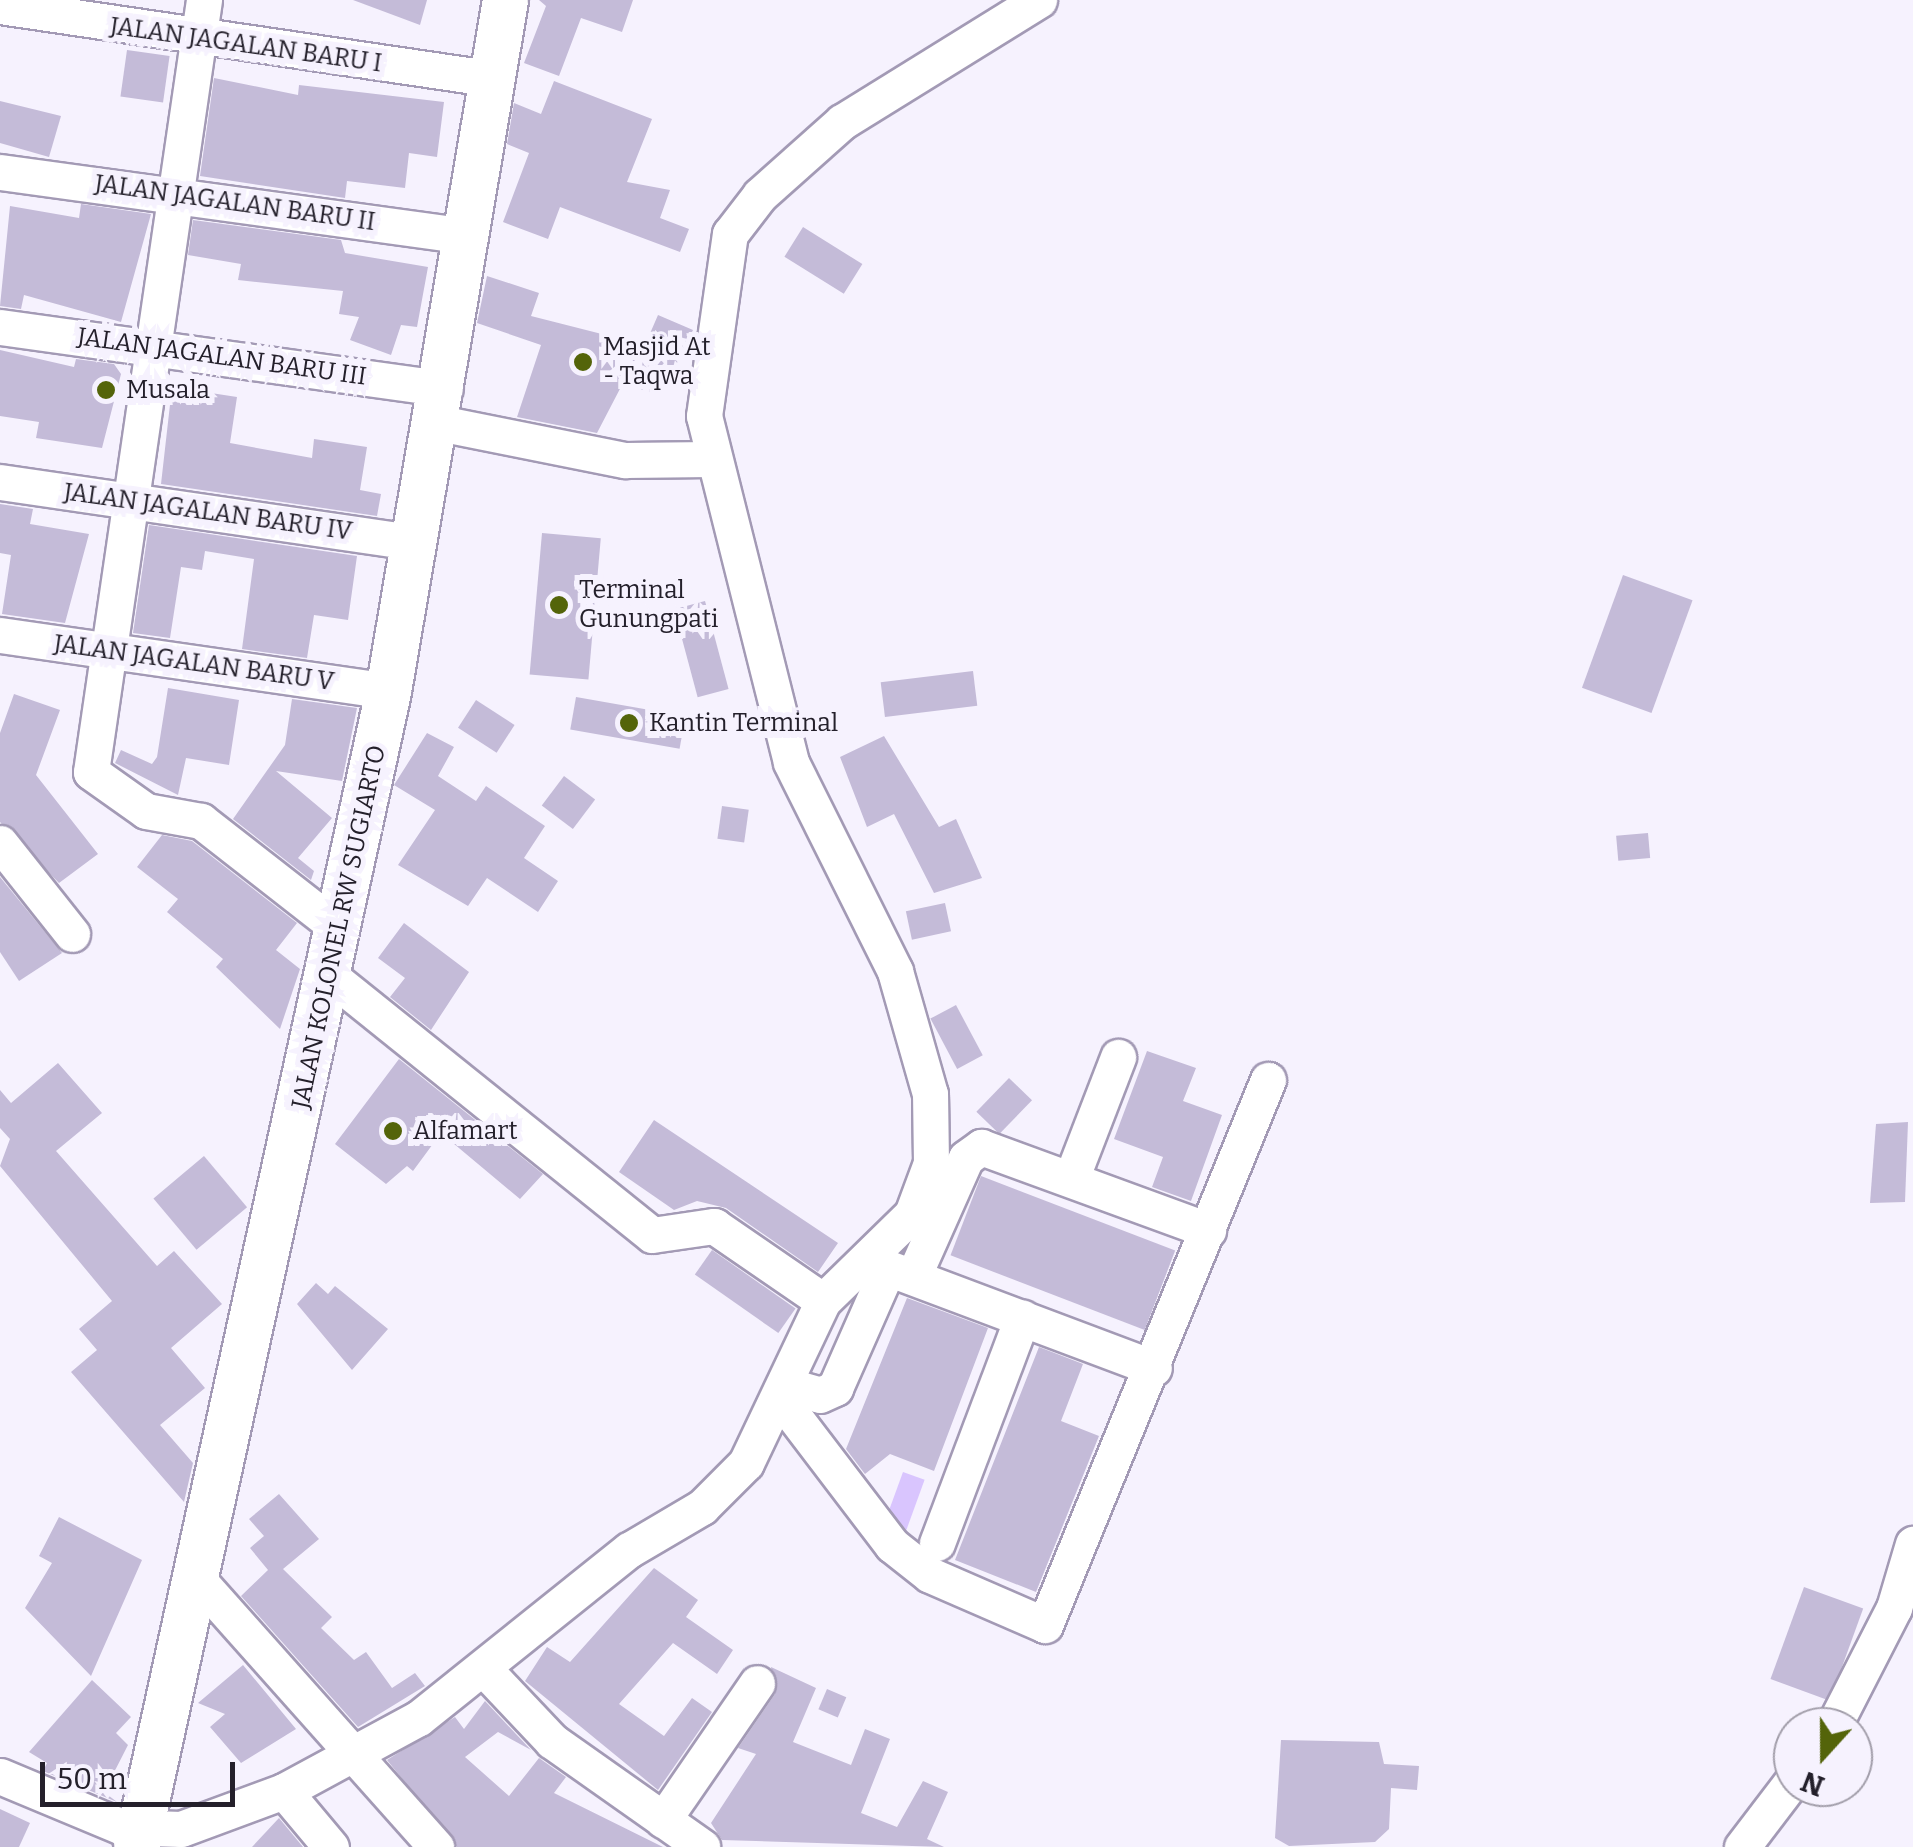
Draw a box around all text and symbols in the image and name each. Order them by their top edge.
street label: JALAN JAGALAN BARU I [108,11,384,79]
street label: JALAN JAGALAN BARU II [93,168,377,238]
street label: JALAN JAGALAN BARU III [76,322,368,392]
place label: Masjid At - Taqwa [603,333,711,392]
marker: Masjid At - Taqwa [572,351,594,373]
place label: Musala [126,375,210,405]
marker: Musala [95,379,117,401]
street label: JALAN JAGALAN BARU IV [62,477,354,547]
place label: Terminal Gunungpati [579,576,718,635]
marker: Terminal Gunungpati [548,594,570,616]
street label: JALAN JAGALAN BARU V [52,628,336,698]
place label: Kantin Terminal [649,708,838,738]
marker: Kantin Terminal [618,712,640,734]
street label: JALAN KOLONEL RW SUGIARTO [286,742,392,1112]
place label: Alfamart [413,1116,517,1146]
marker: Alfamart [382,1120,404,1142]
north arrow [1773,1707,1873,1807]
scale bar [45,1742,240,1804]
text: 50 m [57,1761,127,1797]
text: N [1797,1764,1829,1803]

